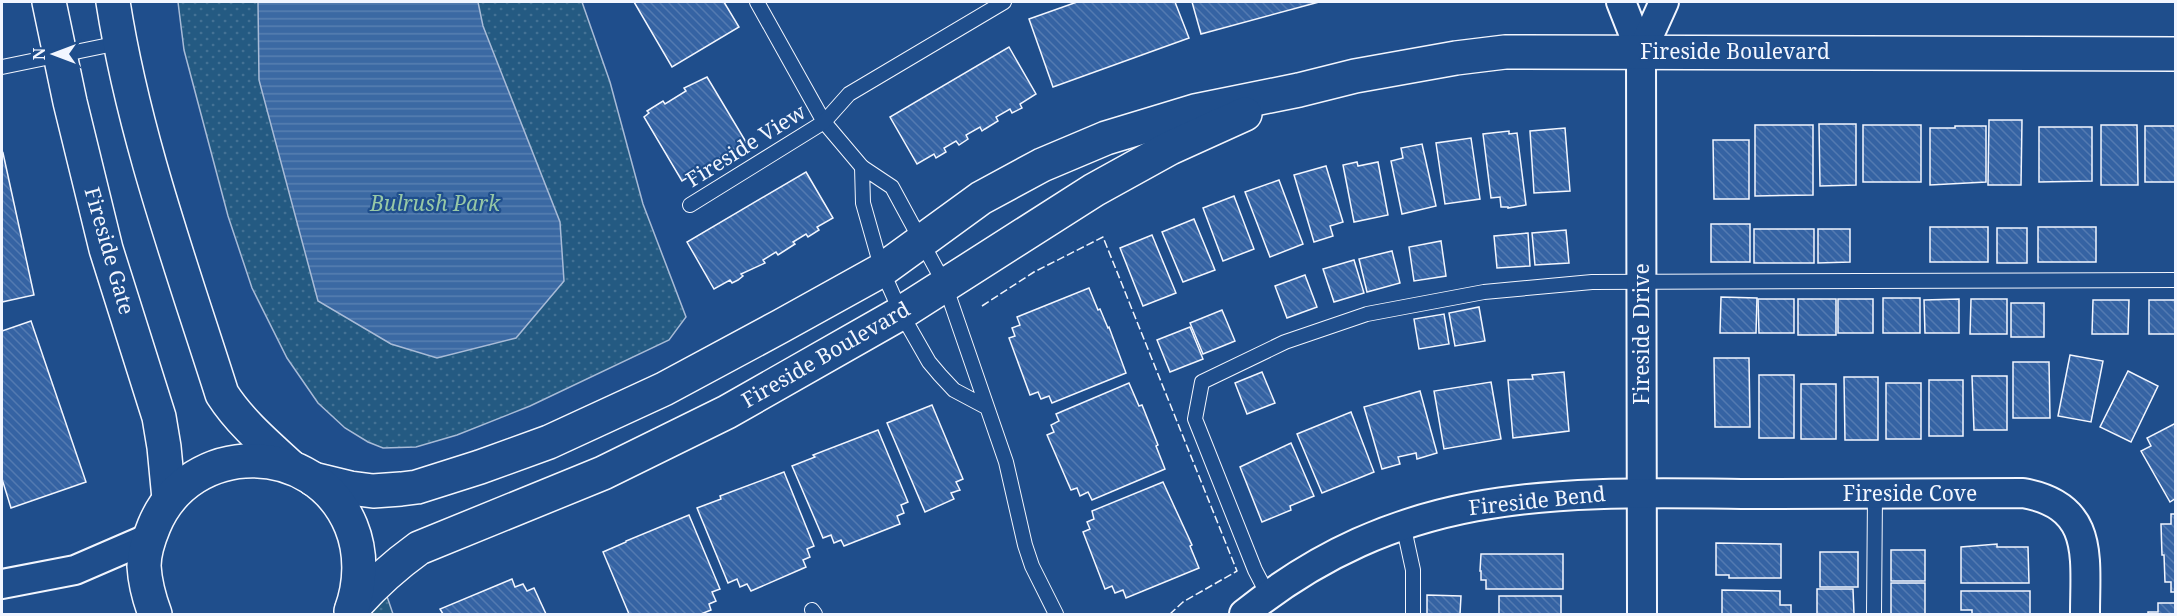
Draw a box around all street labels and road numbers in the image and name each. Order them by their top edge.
street label: Fireside Boulevard [1640,37,1830,65]
street label: Fireside View [680,97,811,193]
street label: Fireside Gate [78,184,142,318]
street label: Fireside Drive [1627,263,1655,405]
street label: Fireside Boulevard [736,295,915,414]
street label: Fireside Bend [1467,479,1607,521]
street label: Fireside Cove [1843,479,1977,507]

